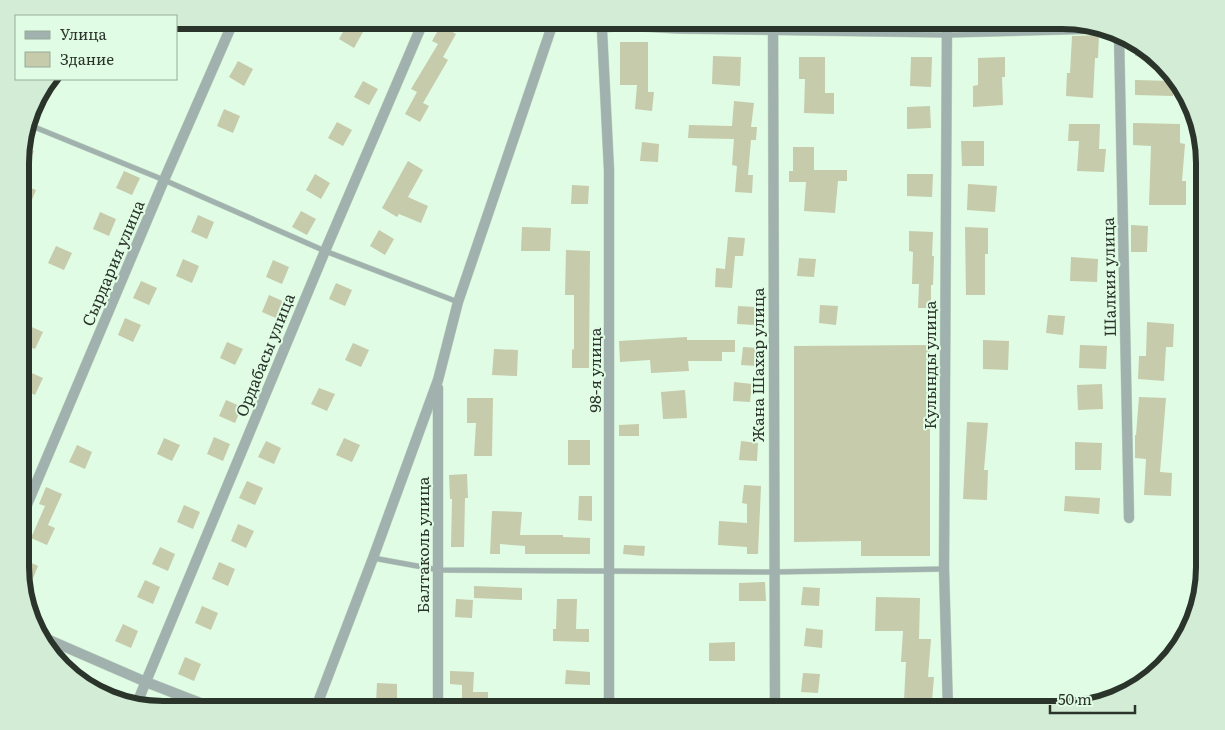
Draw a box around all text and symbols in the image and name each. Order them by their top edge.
legend [15,15,178,80]
text: Улица [60,22,108,45]
text: Здание [60,47,114,70]
street label: Сырдария улица [75,196,150,329]
street label: Шалкия улица [1095,217,1121,337]
street label: Жана Шахар улица [745,287,769,442]
street label: Ордабасы улица [228,289,300,420]
street label: Кулынды улица [917,300,941,429]
street label: 98-я улица [582,327,606,412]
street label: Балтаколь улица [410,476,434,613]
scale bar [1050,682,1135,714]
text: 50 m [1058,687,1092,710]

